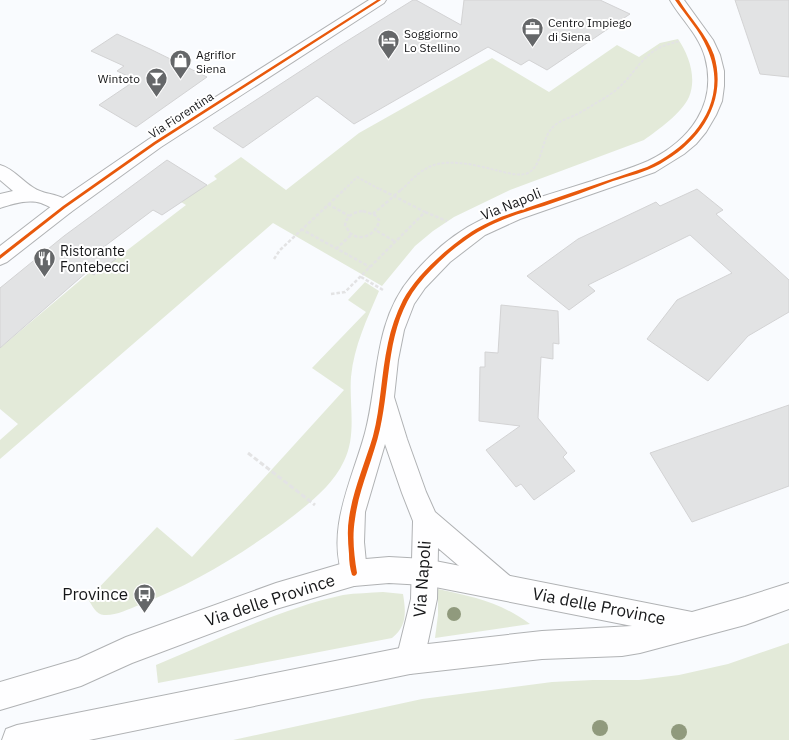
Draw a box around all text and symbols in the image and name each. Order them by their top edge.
place label: Centro Impiego di Siena [548,15,632,44]
office icon: Centro Impiego di Siena [519,16,545,49]
place label: Soggiorno Lo Stellino [404,26,460,55]
hotel icon: Soggiorno Lo Stellino [375,27,401,60]
place label: Agriflor Siena [196,47,236,76]
shop icon: Agriflor Siena [168,48,194,81]
bar icon: Wintoto [143,65,169,98]
place label: Wintoto [98,71,140,86]
street label: Via Fiorentina [146,88,217,141]
street label: Via Napoli [478,184,544,224]
place label: Ristorante Fontebecci [60,242,129,276]
restaurant icon: Ristorante Fontebecci [31,246,57,279]
street label: Via Napoli [408,540,436,618]
street label: Via delle Province [202,569,338,631]
bus stop icon: Province [131,581,157,614]
street label: Via delle Province [531,582,667,630]
place label: Province [62,583,128,605]

